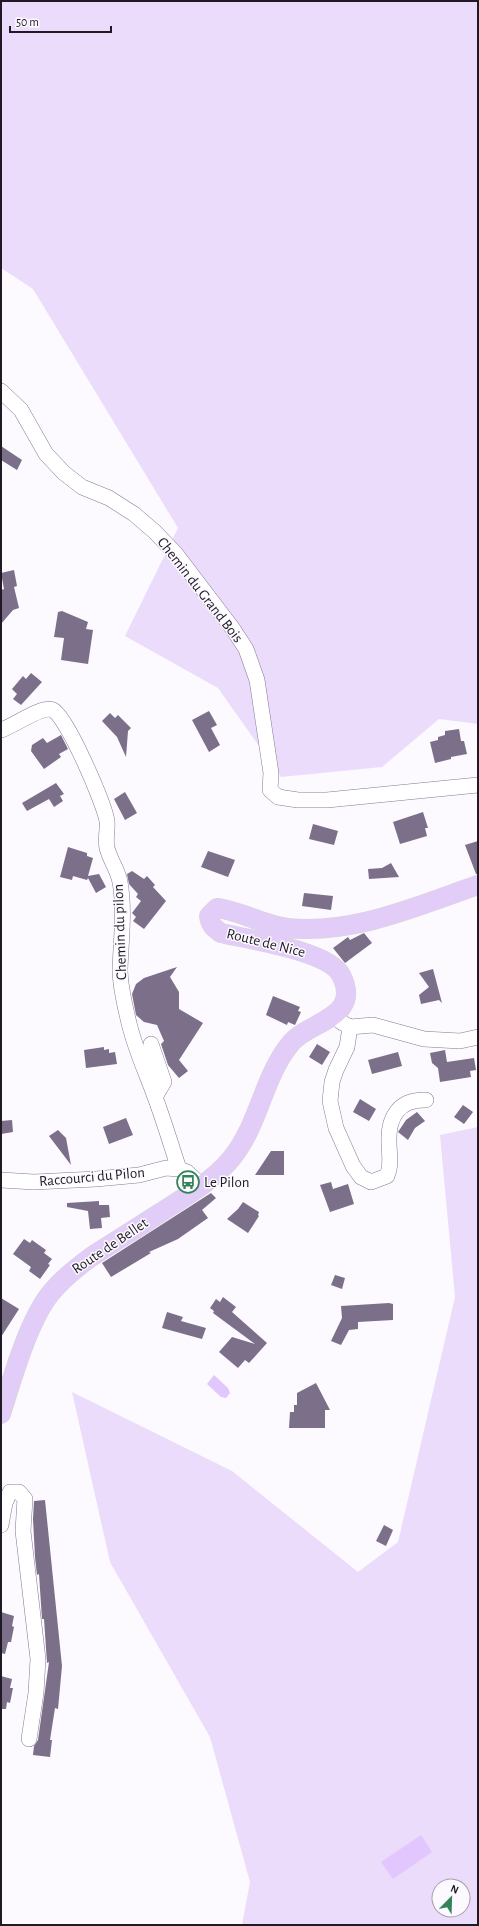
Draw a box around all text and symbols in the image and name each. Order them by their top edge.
scale bar [10,8,111,34]
text: 50 m [16,16,39,28]
street label: Chemin du Grand Bois [154,535,246,645]
street label: Chemin du pilon [111,884,129,980]
street label: Route de Nice [225,926,307,960]
street label: Raccourci du Pilon [39,1165,145,1189]
bus stop icon: Le Pilon [175,1169,201,1195]
place label: Le Pilon [204,1175,250,1190]
street label: Route de Bellet [69,1215,151,1277]
north arrow [431,1878,471,1918]
text: N [449,1883,460,1896]

